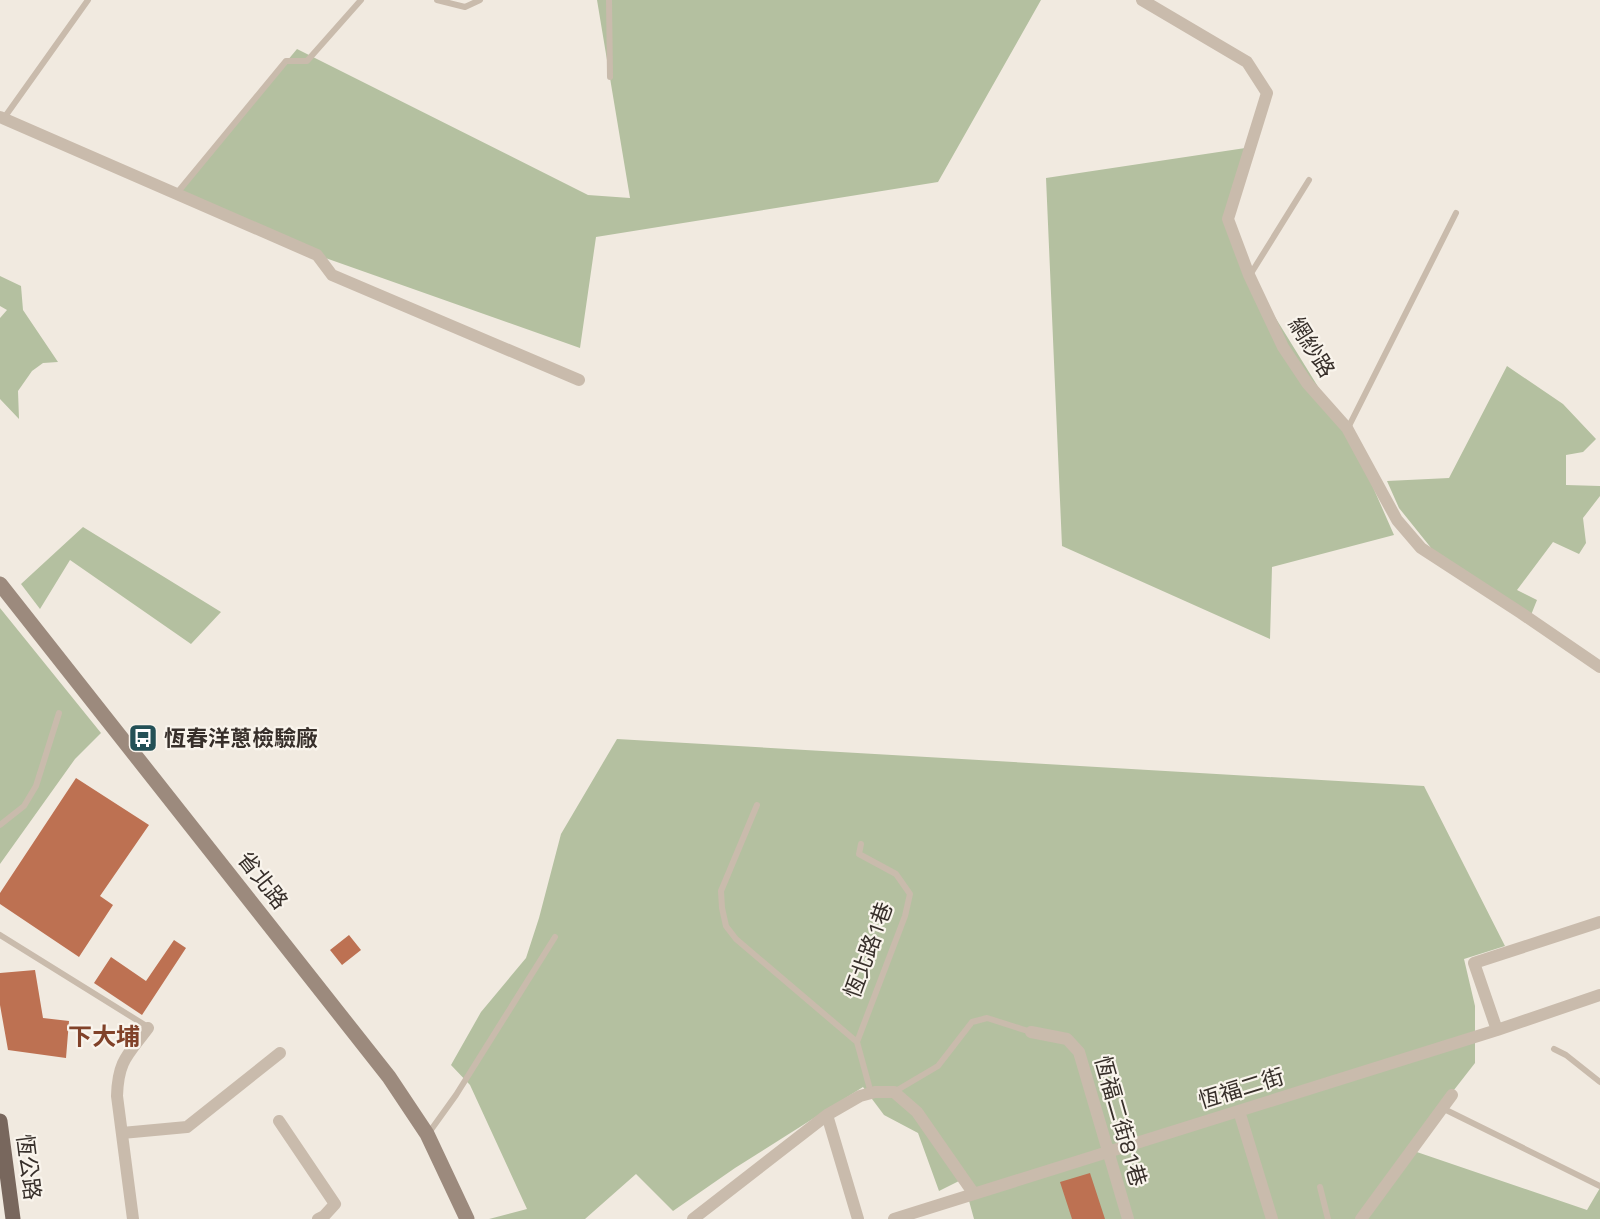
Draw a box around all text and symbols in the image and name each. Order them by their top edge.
street label: 網紗路 [1280,310,1344,384]
place label: 恆春洋蔥檢驗廠 [164,721,318,755]
bus stop icon: 恆春洋蔥檢驗廠 [127,722,159,754]
street label: 省北路 [229,844,297,916]
street label: 恆北路1巷 [835,897,901,1003]
district label: 下大埔 [68,1018,140,1054]
street label: 恆福二街81巷 [1086,1052,1156,1190]
street label: 恆福二街 [1194,1059,1288,1117]
street label: 恆公路 [8,1132,50,1202]

